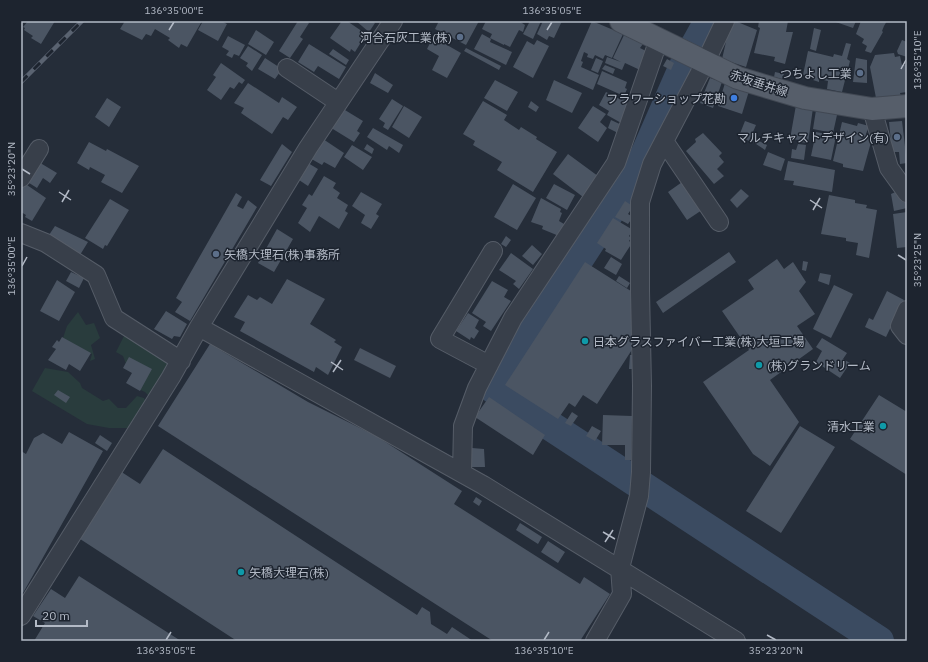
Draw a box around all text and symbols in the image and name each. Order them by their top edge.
text: 136°35'00"E [144,4,204,17]
text: 136°35'05"E [522,4,582,17]
place label: 河合石灰工業(株) [360,30,452,45]
text: 136°35'10"E [911,30,924,90]
marker: 河合石灰工業(株) [455,32,465,42]
place label: つちよし工業 [780,66,852,81]
street label: 赤坂垂井線 [728,67,790,99]
marker: つちよし工業 [855,68,865,78]
place label: フラワーショップ花勘 [606,91,726,106]
marker: フラワーショップ花勘 [729,93,739,103]
place label: マルチキャストデザイン(有) [737,130,889,145]
marker: マルチキャストデザイン(有) [892,132,902,142]
text: 35°23'20"N [5,142,18,196]
text: 35°23'25"N [911,233,924,287]
text: 136°35'00"E [5,236,18,296]
place label: 矢橋大理石(株)事務所 [224,247,340,262]
marker: 矢橋大理石(株)事務所 [211,249,221,259]
place label: 日本グラスファイバー工業(株)大垣工場 [593,334,805,349]
marker: 日本グラスファイバー工業(株)大垣工場 [580,336,590,346]
place label: (株)グランドリーム [767,358,871,373]
marker: (株)グランドリーム [754,360,764,370]
place label: 清水工業 [827,419,875,434]
marker: 清水工業 [878,421,888,431]
place label: 矢橋大理石(株) [249,565,329,580]
marker: 矢橋大理石(株) [236,567,246,577]
scale bar [36,602,87,628]
text: 20 m [42,608,70,623]
text: 136°35'05"E [136,644,196,657]
text: 136°35'10"E [514,644,574,657]
text: 35°23'20"N [749,644,803,657]

